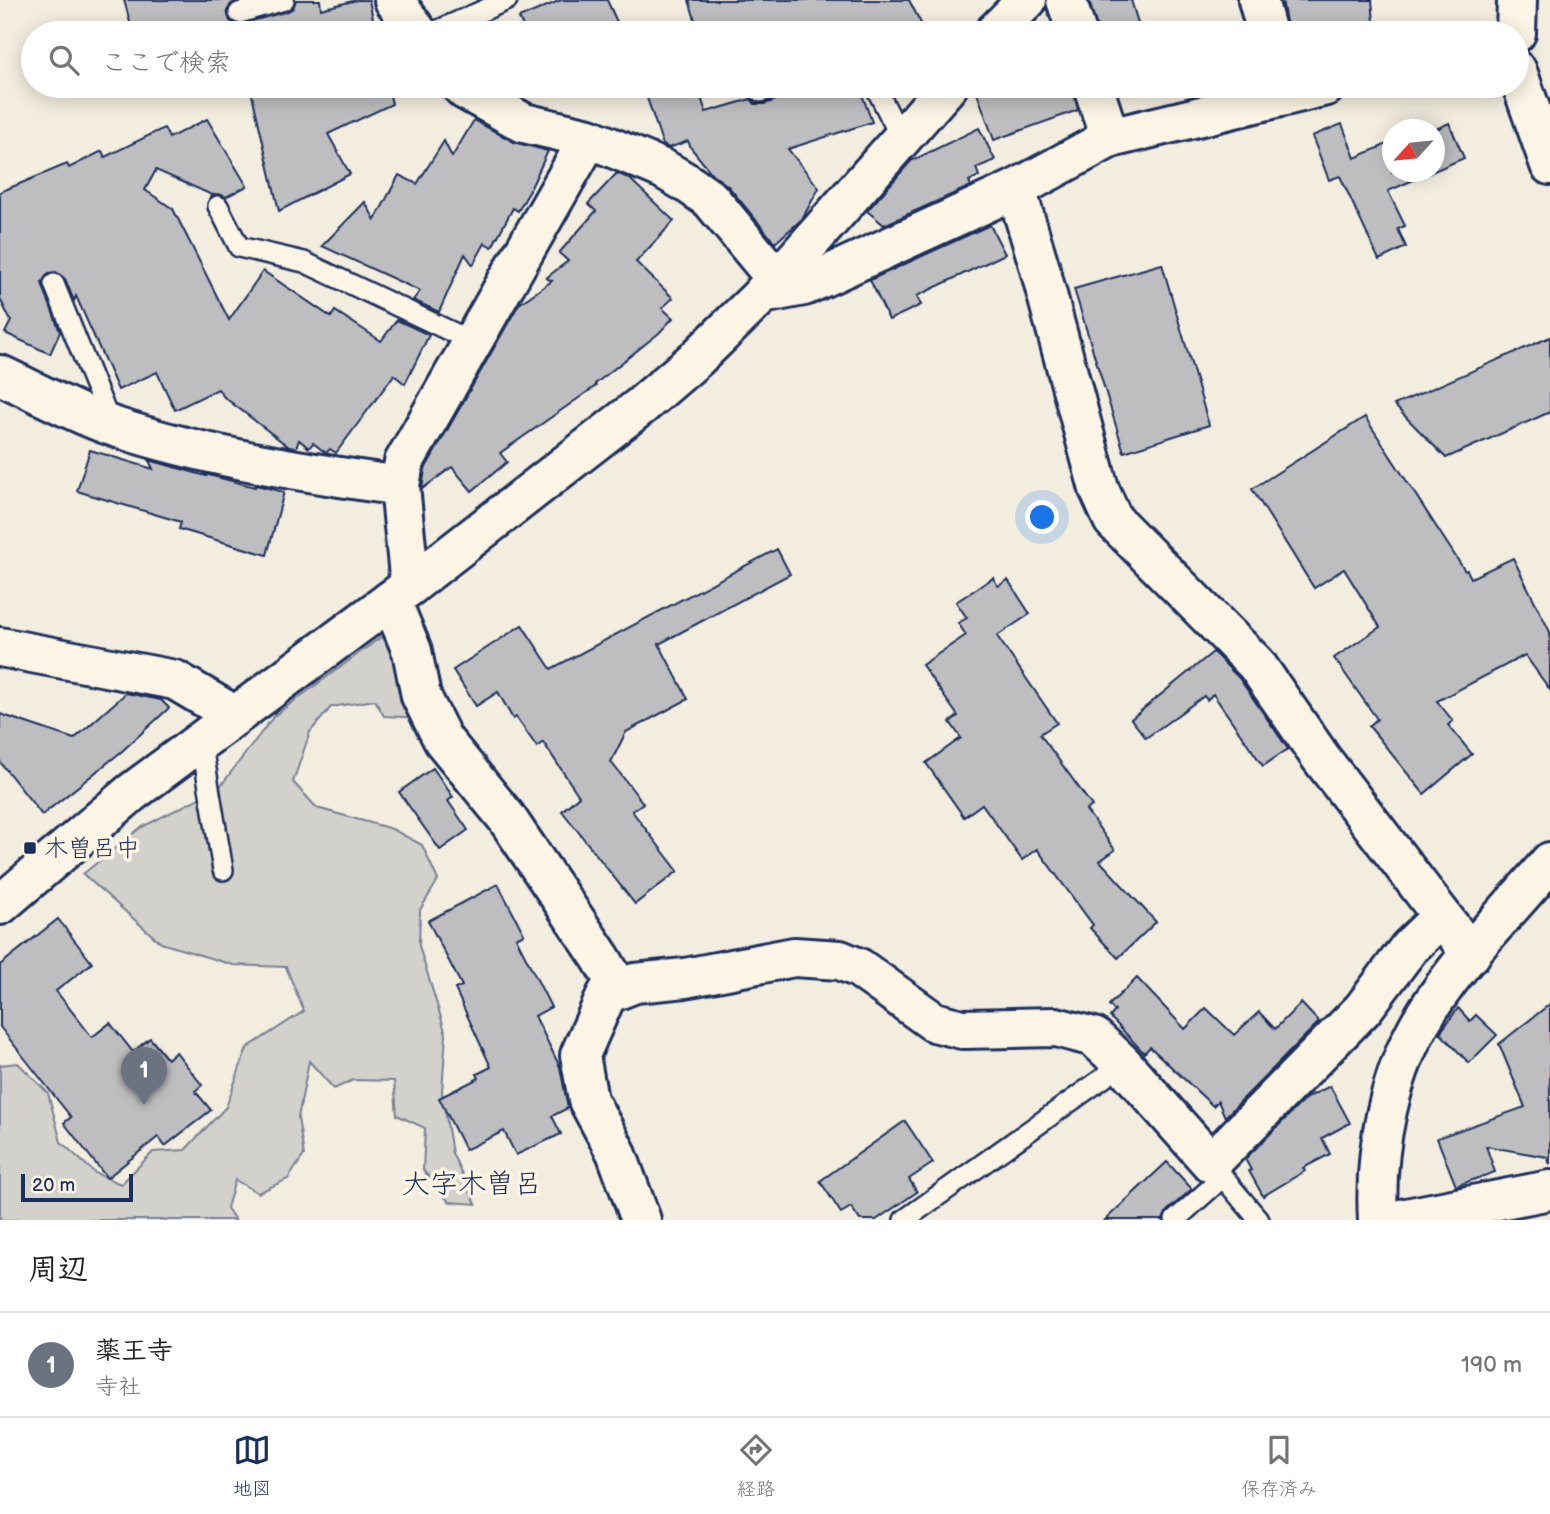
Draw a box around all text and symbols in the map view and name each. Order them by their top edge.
search box [21,21,1529,98]
icon: search [45,41,83,79]
text: ここで検索 [101,48,231,79]
north arrow [1382,119,1445,182]
your location [1025,500,1059,534]
place label: 木曽呂中 [44,834,140,863]
marker: 木曽呂中 [22,840,38,856]
pin: 1 [121,1047,167,1105]
district label: 大字木曽呂 [402,1168,542,1201]
scale bar [21,1171,133,1203]
text: 20 m [32,1174,75,1197]
text: 周辺 [28,1252,88,1288]
text: 薬王寺 [95,1336,173,1367]
text: 1 [46,1351,56,1379]
text: 190 m [1461,1351,1522,1379]
text: 寺社 [95,1373,141,1401]
tab: 地図 [233,1431,271,1501]
tab: 経路 [737,1431,775,1501]
tab: 保存済み [1241,1431,1317,1501]

